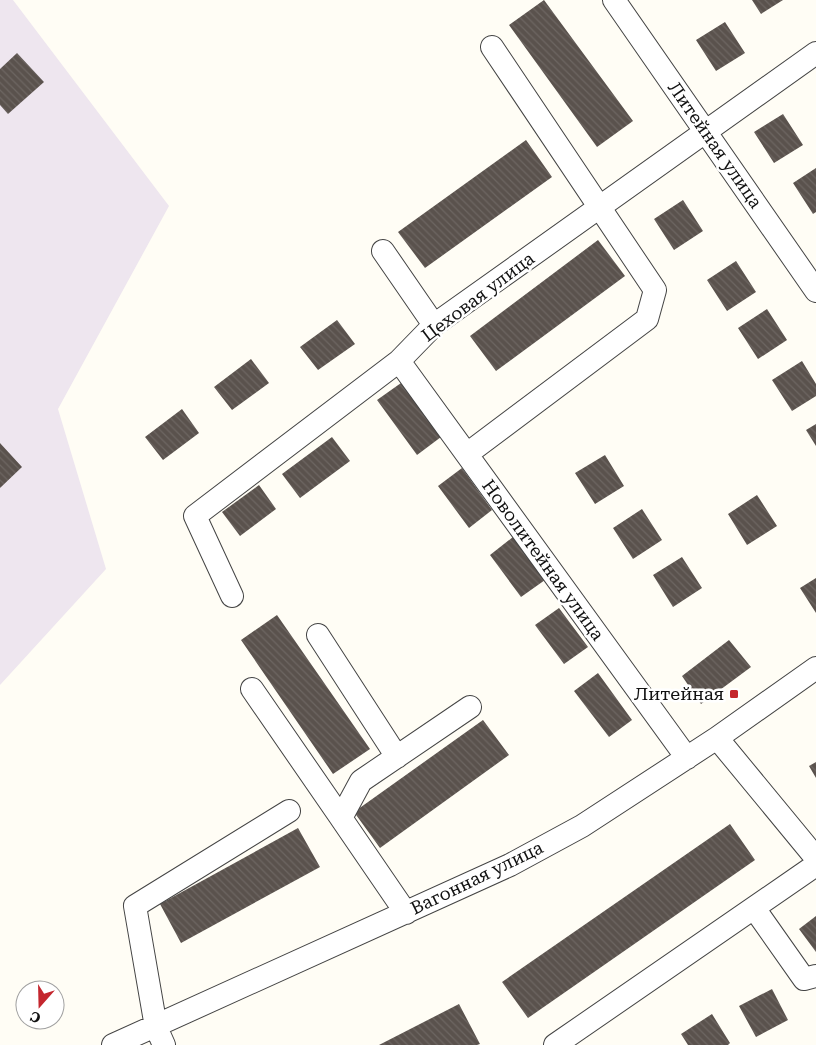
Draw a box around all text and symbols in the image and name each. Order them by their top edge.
street label: Литейная улица [664,77,767,212]
street label: Цеховая улица [417,247,538,346]
street label: Новолитейная улица [478,475,609,644]
place label: Литейная [634,683,724,704]
marker: Литейная [728,688,740,700]
street label: Вагонная улица [407,836,547,919]
north arrow [15,980,65,1030]
text: С [28,1008,43,1026]

